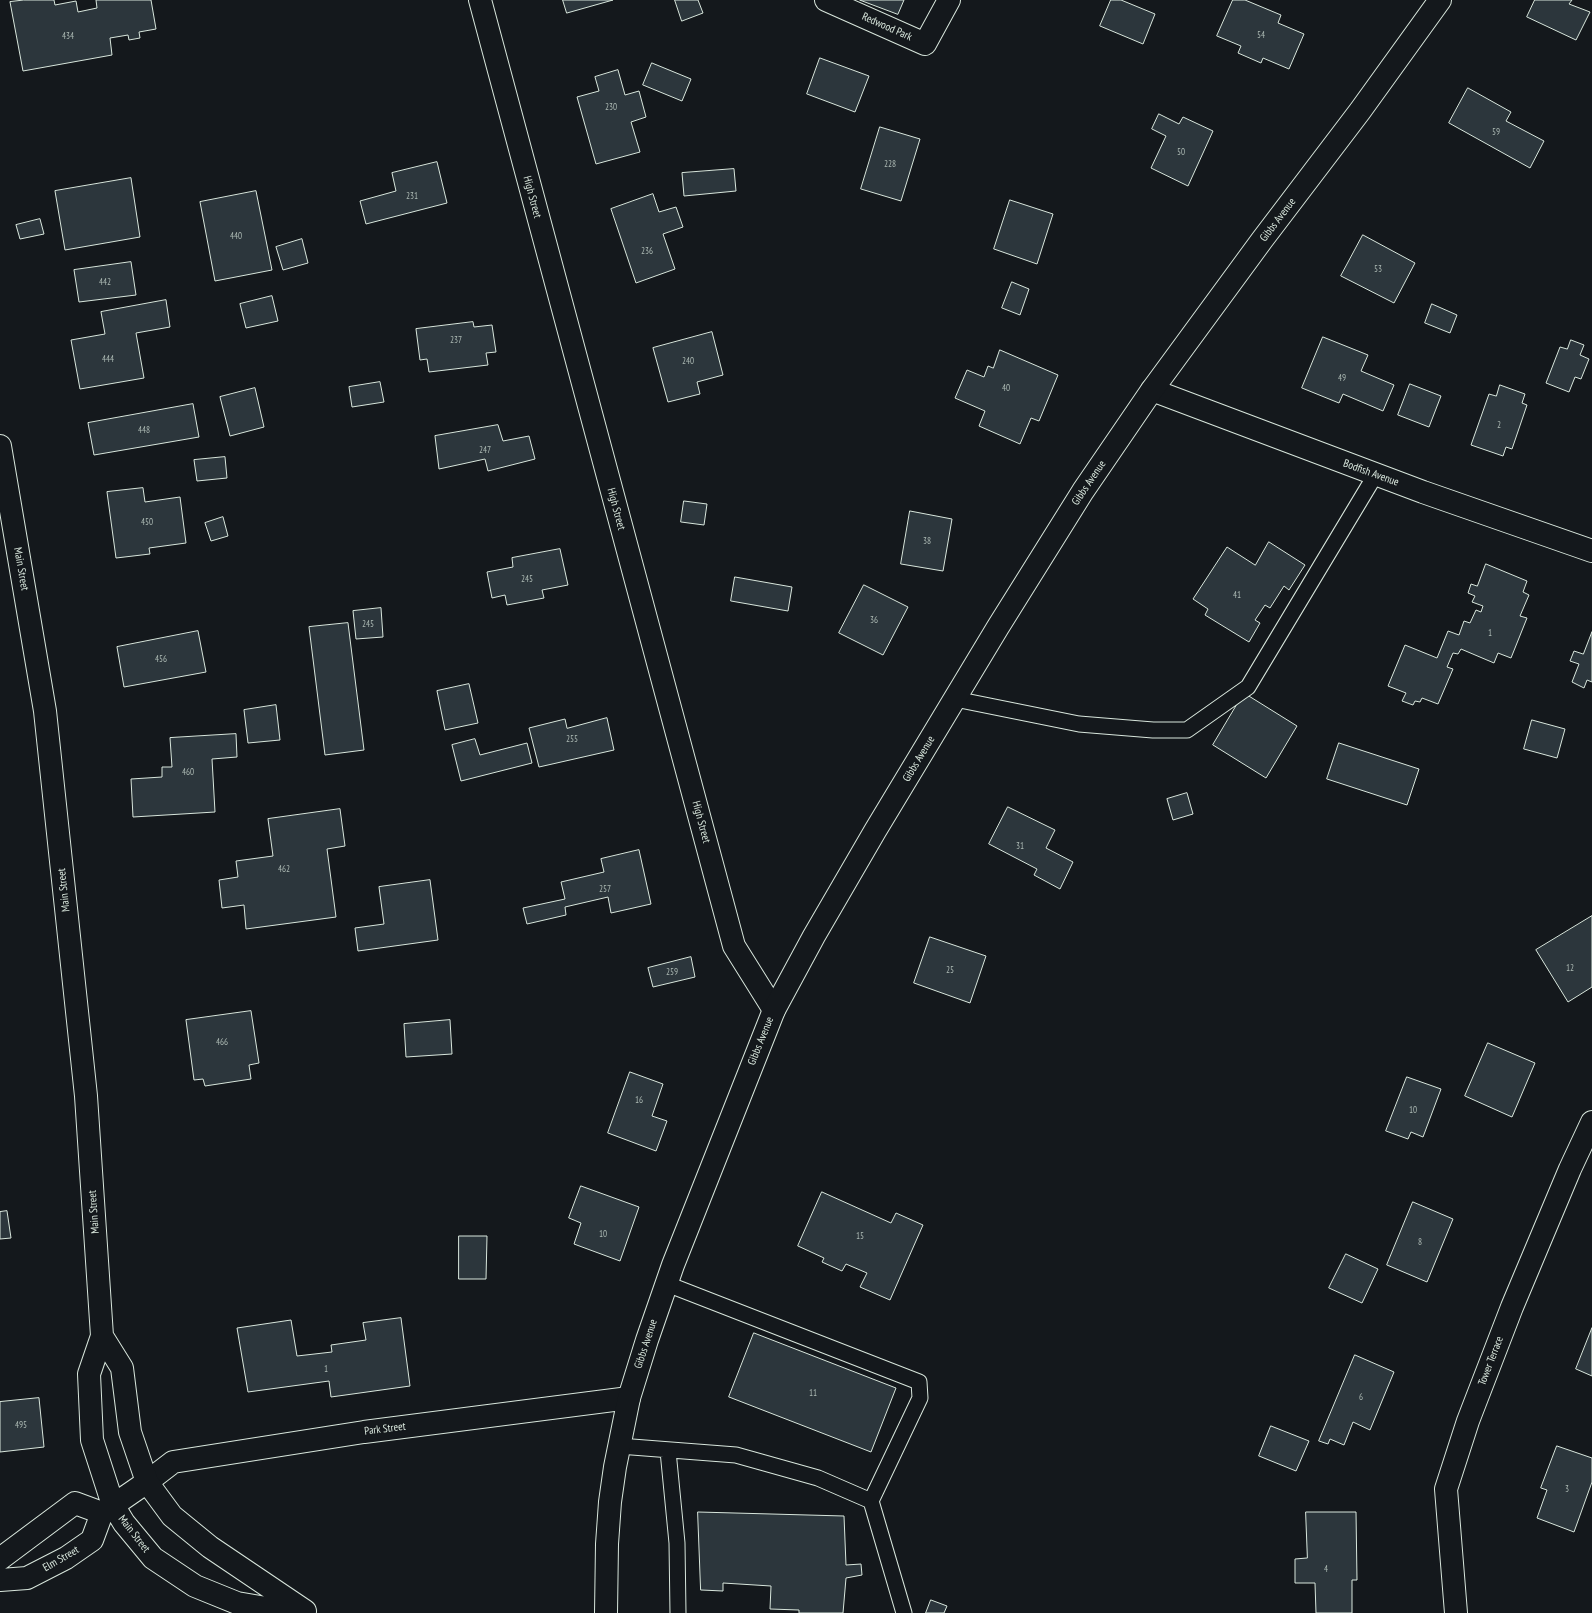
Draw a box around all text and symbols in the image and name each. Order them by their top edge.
street label: Redwood Park [860,10,914,44]
house number: 54 [1257,30,1265,40]
house number: 434 [62,31,74,41]
house number: 230 [605,102,617,112]
house number: 59 [1492,127,1500,137]
house number: 50 [1177,147,1185,157]
house number: 228 [884,159,896,169]
street label: High Street [520,175,544,219]
house number: 231 [406,191,418,201]
street label: Gibbs Avenue [1257,196,1299,244]
house number: 440 [230,231,242,241]
house number: 236 [641,246,653,256]
house number: 53 [1374,264,1382,274]
house number: 442 [99,277,111,287]
house number: 237 [450,335,462,345]
house number: 444 [102,354,114,364]
house number: 240 [682,356,694,366]
house number: 49 [1338,373,1346,383]
house number: 40 [1002,383,1010,393]
house number: 2 [1497,420,1501,430]
house number: 448 [138,425,150,435]
house number: 247 [479,445,491,455]
street label: Bodfish Avenue [1341,457,1401,489]
street label: Gibbs Avenue [1069,458,1109,508]
street label: High Street [604,487,628,531]
house number: 450 [141,517,153,527]
house number: 38 [923,536,931,546]
street label: Main Street [11,546,31,592]
house number: 245 [521,574,533,584]
house number: 41 [1233,590,1241,600]
house number: 36 [870,615,878,625]
house number: 245 [362,619,374,629]
house number: 1 [1488,628,1492,638]
house number: 456 [155,654,167,664]
house number: 255 [566,734,578,744]
street label: Gibbs Avenue [900,734,938,784]
house number: 460 [182,767,194,777]
street label: High Street [689,800,713,844]
house number: 31 [1016,841,1024,851]
house number: 462 [278,864,290,874]
street label: Main Street [55,868,73,912]
house number: 257 [599,884,611,894]
house number: 12 [1566,963,1574,973]
house number: 25 [946,965,954,975]
house number: 259 [666,967,678,977]
street label: Gibbs Avenue [745,1015,777,1067]
house number: 466 [216,1037,228,1047]
house number: 16 [635,1095,643,1105]
house number: 10 [1409,1105,1417,1115]
street label: Main Street [86,1190,102,1234]
house number: 10 [599,1229,607,1239]
house number: 15 [856,1231,864,1241]
house number: 8 [1418,1237,1422,1247]
street label: Gibbs Avenue [632,1318,660,1370]
street label: Tower Terrace [1476,1334,1506,1388]
house number: 1 [324,1364,328,1374]
house number: 11 [809,1388,817,1398]
house number: 6 [1359,1392,1363,1402]
house number: 495 [15,1420,27,1430]
street label: Park Street [364,1420,406,1438]
house number: 3 [1565,1484,1569,1494]
street label: Main Street [115,1513,153,1555]
street label: Elm Street [41,1543,81,1575]
house number: 4 [1324,1564,1328,1574]

